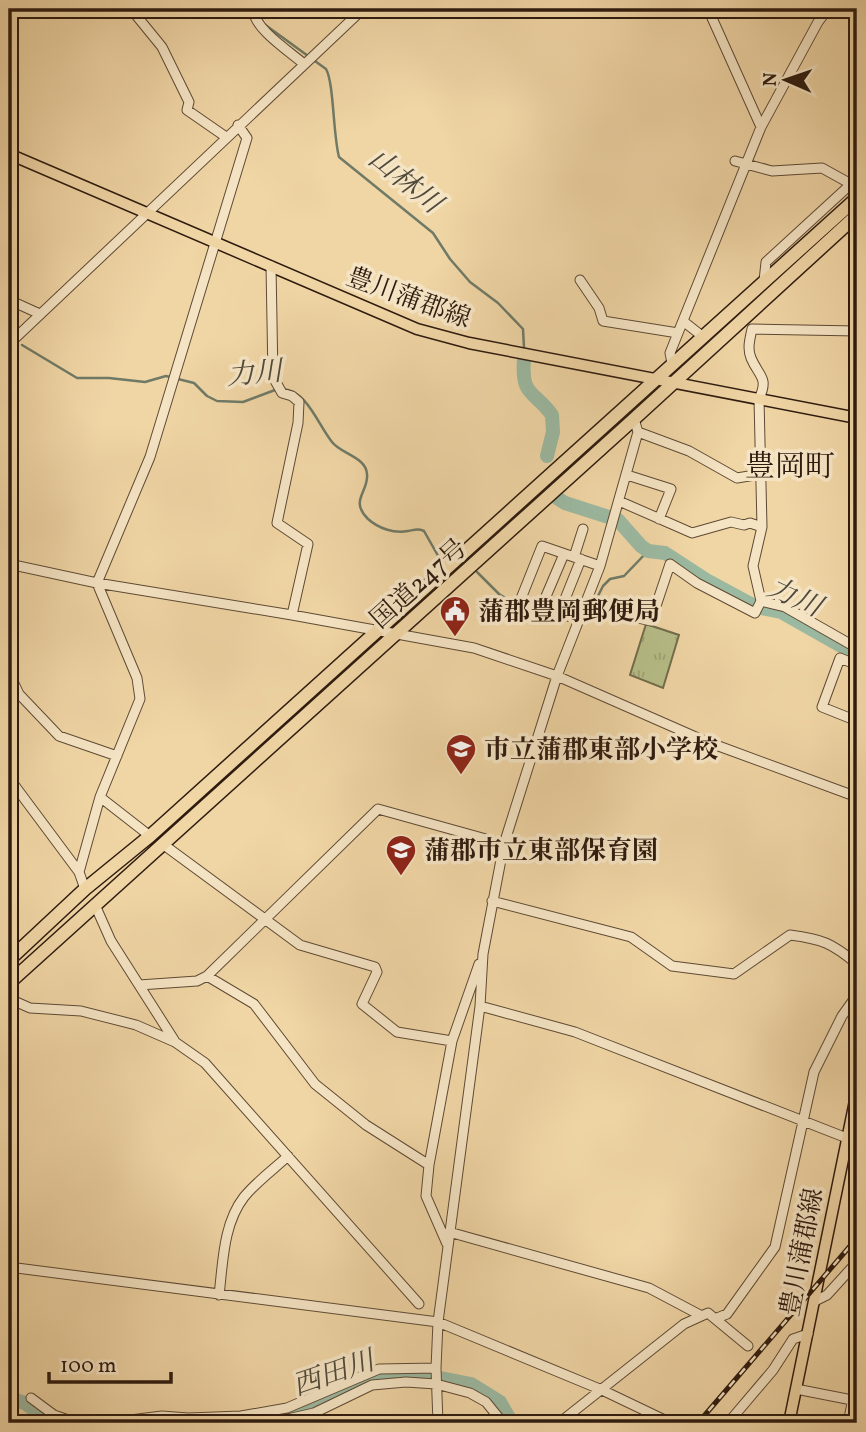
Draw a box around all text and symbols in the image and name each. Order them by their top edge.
north arrow [750,46,820,116]
text: N [758,72,784,87]
water label: 山林川 [360,140,452,225]
street label: 豊川蒲郡線 [341,260,476,338]
water label: 力川 [225,352,287,396]
district label: 豊岡町 [745,447,835,489]
street label: 国道247号 [363,531,476,638]
water label: 力川 [760,569,830,629]
public building icon: 蒲郡豊岡郵便局 [438,594,472,638]
place label: 蒲郡豊岡郵便局 [478,595,660,631]
school or university icon: 市立蒲郡東部小学校 [444,732,478,776]
place label: 市立蒲郡東部小学校 [484,733,718,769]
school or university icon: 蒲郡市立東部保育園 [384,833,418,877]
place label: 蒲郡市立東部保育園 [424,834,658,870]
street label: 豊川蒲郡線 [773,1185,833,1320]
scale bar [49,1341,172,1385]
water label: 西田川 [288,1341,383,1406]
text: 100 m [60,1352,117,1381]

